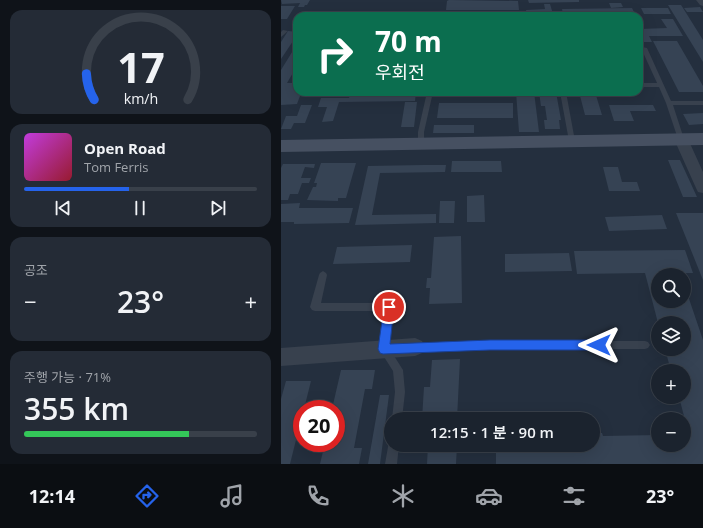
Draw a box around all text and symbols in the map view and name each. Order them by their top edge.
text: 70 m [375,22,442,60]
icon: right [309,28,361,80]
text: 17 [117,39,164,95]
text: 우회전 [375,60,425,84]
text: km/h [123,89,158,108]
text: Open Road [84,138,166,158]
text: Tom Ferris [84,158,149,176]
icon: previous [52,197,74,219]
icon: pause [129,197,151,219]
icon: next [207,197,229,219]
text: 공조 [24,261,48,279]
map controls [651,268,691,452]
button: search [651,268,691,308]
text: 23° [117,281,164,322]
text: − [24,286,37,316]
text: + [244,286,257,316]
pin [372,290,406,324]
icon: arrive [378,296,400,318]
button: layers [651,316,691,356]
position arrow [578,324,620,366]
button: + [651,364,691,404]
text: 주행 가능 · 71% [24,368,111,386]
text: 355 km [24,388,129,429]
speed limit sign: 20 [293,400,345,452]
button: − [651,412,691,452]
text: 12:15 · 1 분 · 90 m [430,422,554,442]
icon: directions [133,482,161,510]
icon: music [218,482,246,510]
icon: phone [304,482,332,510]
icon: climate [389,482,417,510]
icon: car [475,482,503,510]
icon: filters [560,482,588,510]
text: 12:14 [29,484,75,508]
text: 23° [646,484,674,508]

